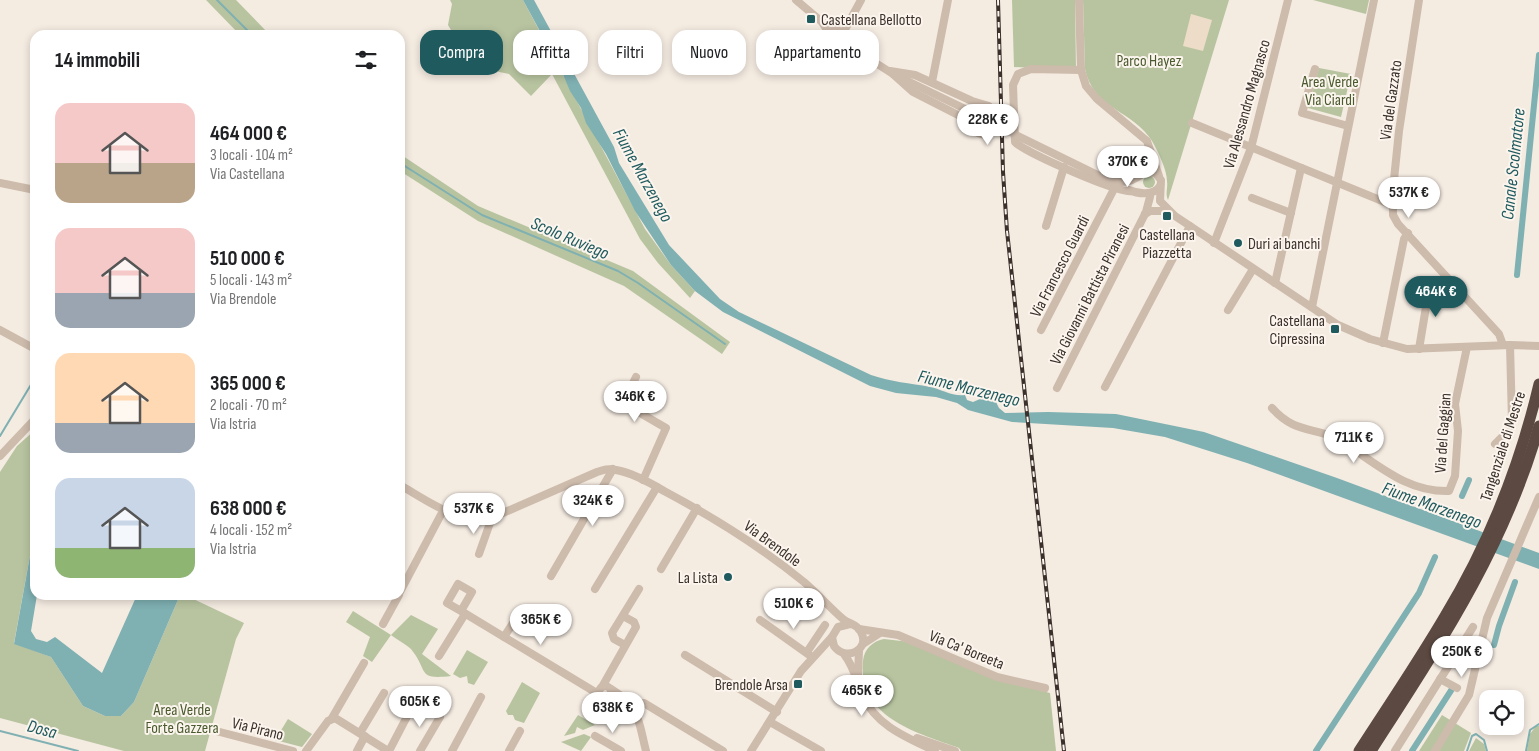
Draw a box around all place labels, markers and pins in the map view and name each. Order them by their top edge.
place label: Castellana Bellotto [821,11,922,30]
marker: Castellana Bellotto [805,13,817,25]
pin: 228K € [947,104,1029,146]
pin: 370K € [1087,146,1169,188]
pin: 537K € [1368,176,1450,219]
marker: Castellana Piazzetta [1161,210,1173,222]
place label: Castellana Piazzetta [1139,226,1195,263]
place label: Duri ai banchi [1248,235,1320,254]
marker: Duri ai banchi [1232,237,1244,249]
pin: 464K € [1395,276,1477,318]
place label: Castellana Cipressina [1269,312,1325,349]
marker: Castellana Cipressina [1329,323,1341,335]
pin: 346K € [594,380,676,423]
pin: 711K € [1313,422,1395,464]
pin: 324K € [552,484,634,527]
pin: 537K € [433,492,515,535]
place label: La Lista [678,569,718,588]
marker: La Lista [722,571,734,583]
pin: 510K € [753,588,835,630]
pin: 365K € [500,604,582,646]
pin: 250K € [1421,636,1503,678]
pin: 465K € [821,674,903,717]
place label: Brendole Arsa [715,676,788,695]
marker: Brendole Arsa [792,678,804,690]
pin: 605K € [379,686,461,728]
pin: 638K € [572,692,654,734]

